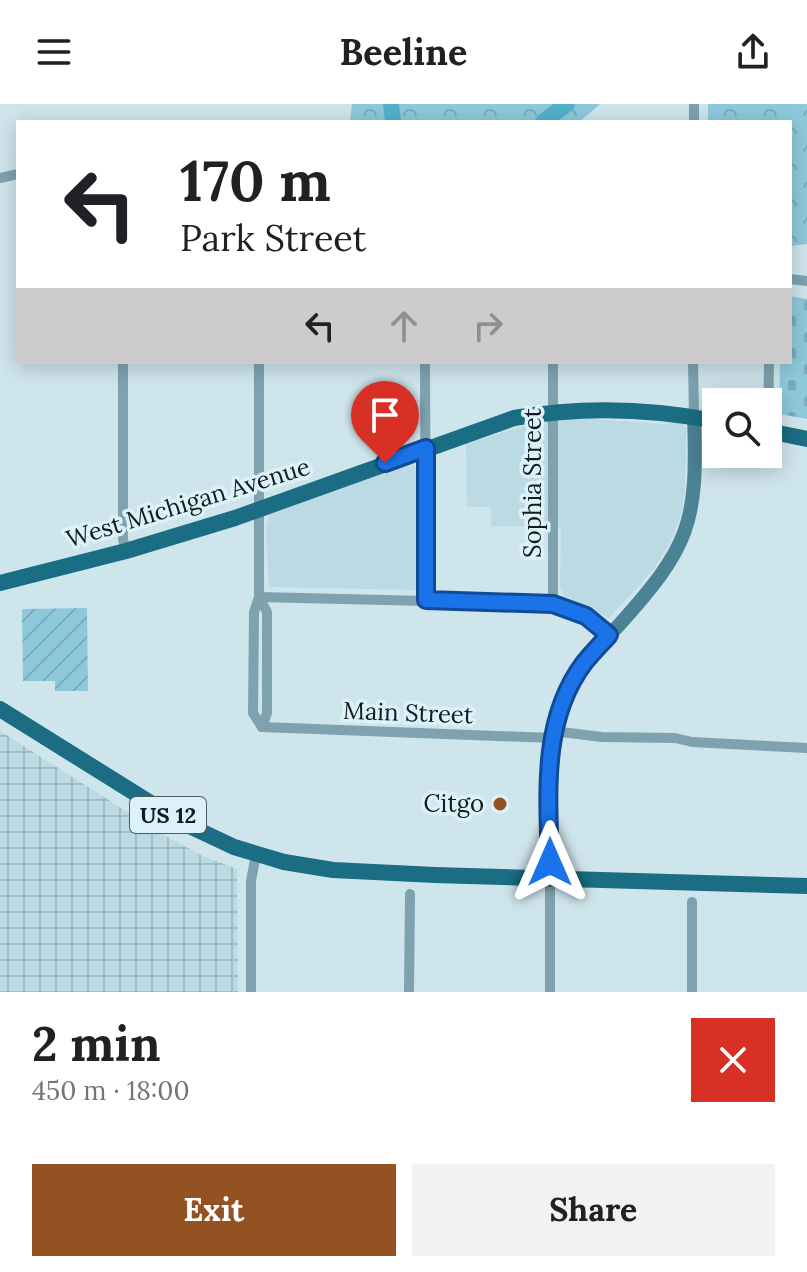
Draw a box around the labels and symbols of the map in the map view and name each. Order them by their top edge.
pin [351,381,419,463]
street label: Sophia Street [517,407,548,558]
street label: West Michigan Avenue [62,451,314,554]
street label: Main Street [342,695,474,730]
place label: Citgo [424,788,484,819]
marker: Citgo [491,795,509,813]
road number: US 12 [130,797,206,833]
position arrow [508,820,592,904]

